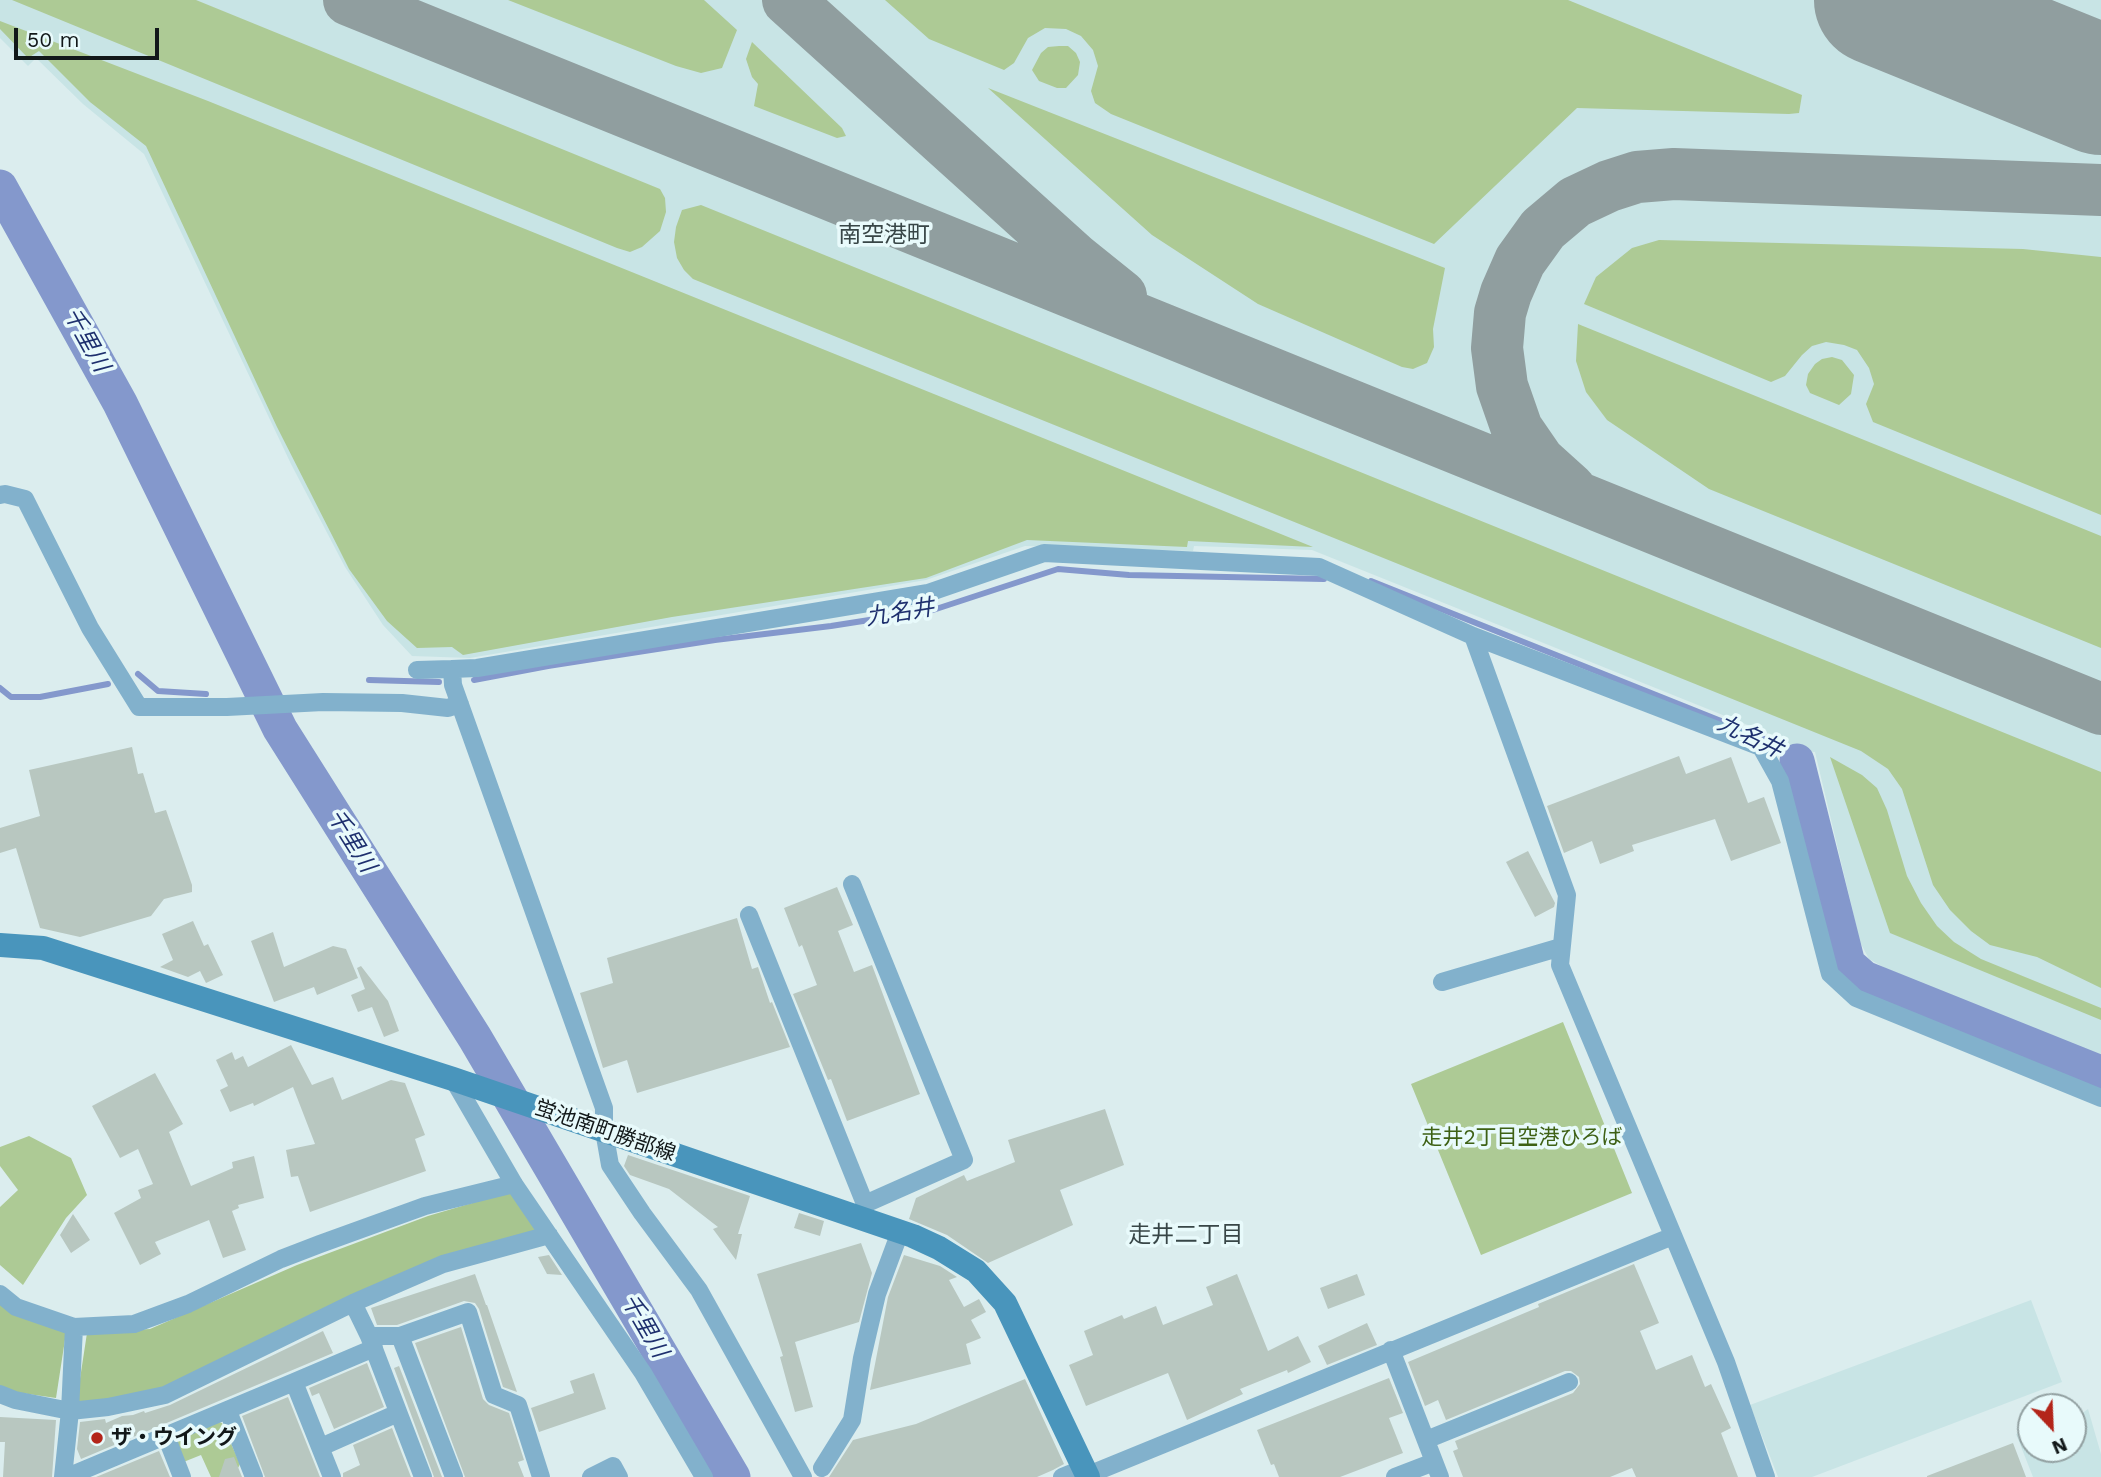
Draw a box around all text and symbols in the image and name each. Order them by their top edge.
scale bar [18,14,163,58]
text: 50 m [27,27,79,52]
district label: 南空港町 [838,221,930,249]
water label: 千里川 [57,303,115,377]
water label: 九名井 [864,594,936,632]
water label: 九名井 [1713,709,1787,765]
water label: 千里川 [321,804,381,878]
street label: 蛍池南町勝部線 [531,1095,679,1167]
park label: 走井2丁目空港ひろば [1421,1125,1623,1151]
district label: 走井二丁目 [1129,1221,1243,1249]
water label: 千里川 [615,1289,673,1363]
north arrow [2017,1393,2087,1463]
place label: ザ・ウイング [111,1425,237,1451]
marker: ザ・ウイング [89,1430,105,1446]
text: N [2049,1433,2071,1459]

